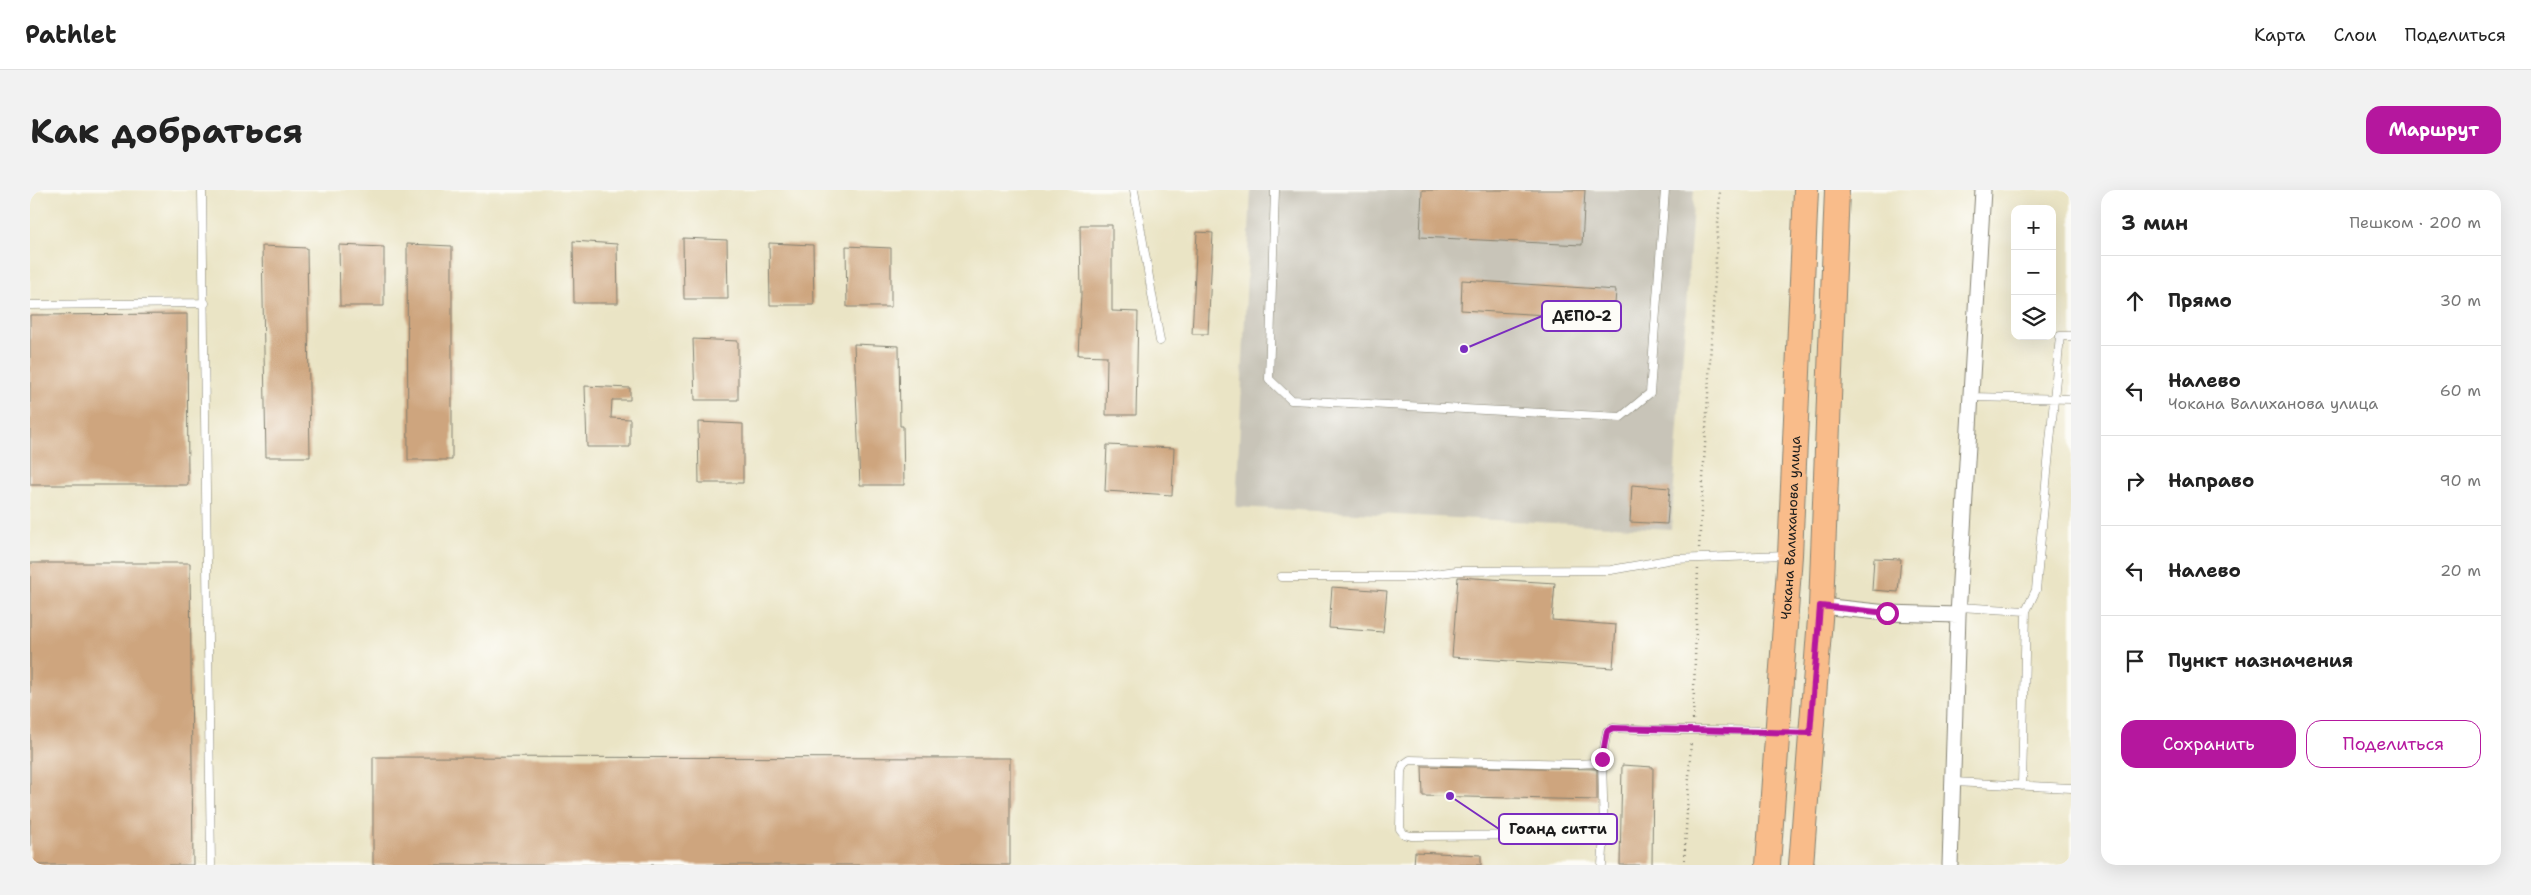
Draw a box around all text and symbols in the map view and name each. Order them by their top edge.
text: Pathlet [25,19,116,51]
text: Карта [2254,23,2305,47]
text: Слои [2333,23,2377,47]
text: Поделиться [2405,23,2506,47]
button: Маршрут [2366,106,2501,154]
text: Как добраться [30,107,303,154]
map controls [2011,205,2056,340]
button: + [2011,205,2056,250]
text: 3 мин [2121,209,2188,237]
text: Пешком · 200 m [2350,212,2481,233]
button: − [2011,250,2056,295]
icon: ahead [2121,287,2149,315]
text: Прямо [2168,288,2232,313]
text: 30 m [2440,290,2481,311]
button: layers [2011,295,2056,340]
callout: ДЕПО-2 [1542,301,1621,331]
text: ДЕПО-2 [1552,306,1612,326]
text: Налево [2168,368,2241,393]
icon: left [2121,377,2149,405]
text: 60 m [2440,380,2481,401]
text: Чокана Валиханова улица [2168,393,2378,414]
street label: Чокана Валиханова улица [1776,435,1804,620]
icon: right [2121,467,2149,495]
text: Направо [2168,468,2254,493]
text: 90 m [2440,470,2481,491]
icon: left [2121,557,2149,585]
text: Налево [2168,558,2241,583]
text: 20 m [2440,560,2481,581]
route start [1876,602,1899,625]
icon: arrive [2121,647,2149,675]
text: Пункт назначения [2168,648,2353,673]
button: Сохранить [2121,720,2296,768]
button: Поделиться [2306,720,2481,768]
route end [1591,748,1614,771]
callout: Гоанд ситти [1499,814,1617,844]
text: Гоанд ситти [1509,819,1608,839]

